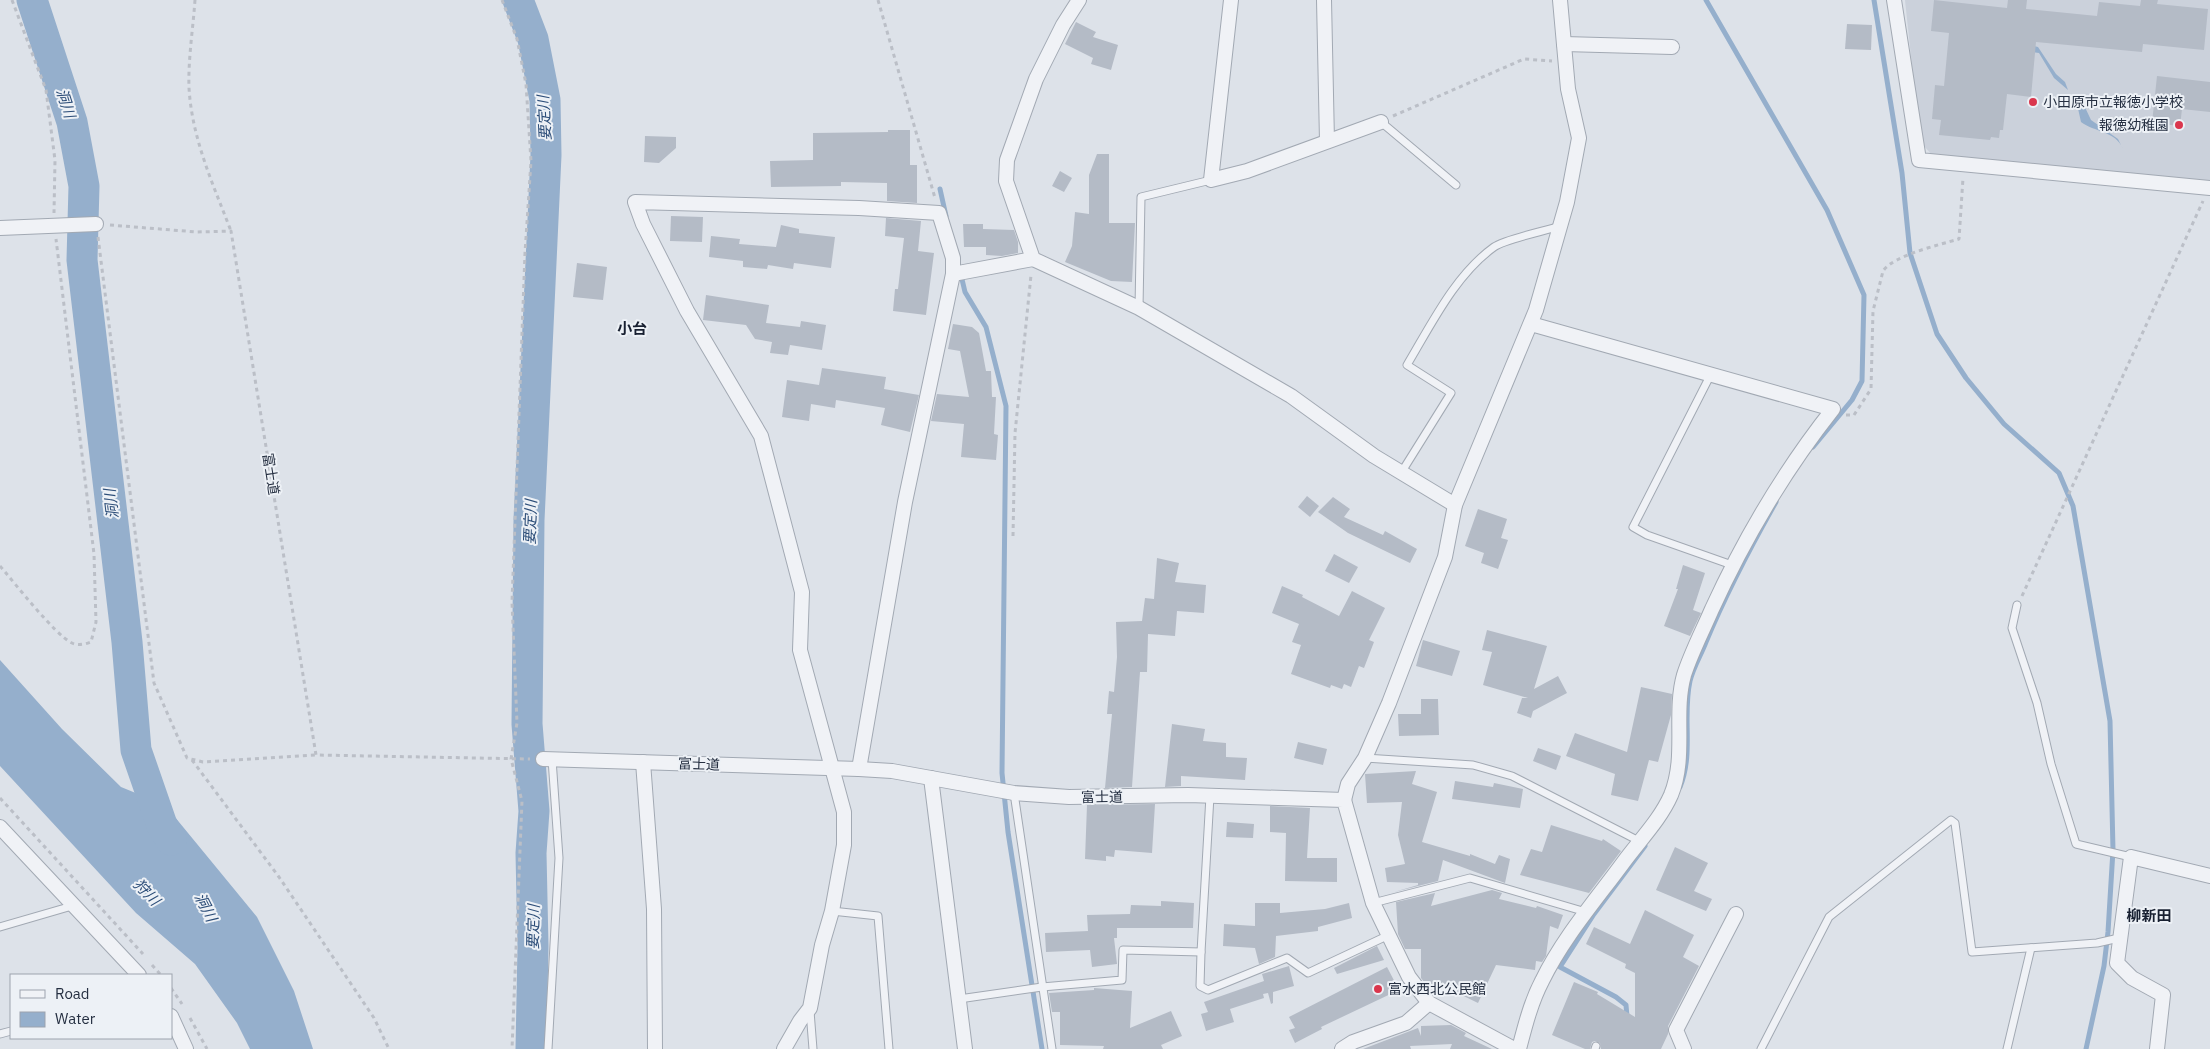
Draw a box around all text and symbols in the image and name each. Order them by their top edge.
water label: 洞川 [52,86,80,122]
water label: 要定川 [533,93,555,141]
place label: 小田原市立報徳小学校 [2043,93,2183,111]
marker: 小田原市立報徳小学校 [2027,96,2039,108]
place label: 報徳幼稚園 [2099,116,2169,134]
marker: 報徳幼稚園 [2173,119,2185,131]
district label: 小台 [617,319,647,338]
street label: 富士道 [259,452,283,496]
water label: 洞川 [99,486,122,520]
water label: 要定川 [520,497,540,545]
street label: 富士道 [678,754,720,774]
street label: 富士道 [1081,788,1123,806]
water label: 狩川 [130,875,166,911]
water label: 洞川 [191,889,222,926]
water label: 要定川 [523,902,543,950]
district label: 柳新田 [2126,906,2172,925]
legend [10,974,172,1039]
place label: 富水西北公民館 [1388,980,1486,998]
marker: 富水西北公民館 [1372,983,1384,995]
text: Road [55,984,90,1003]
text: Water [55,1009,96,1028]

